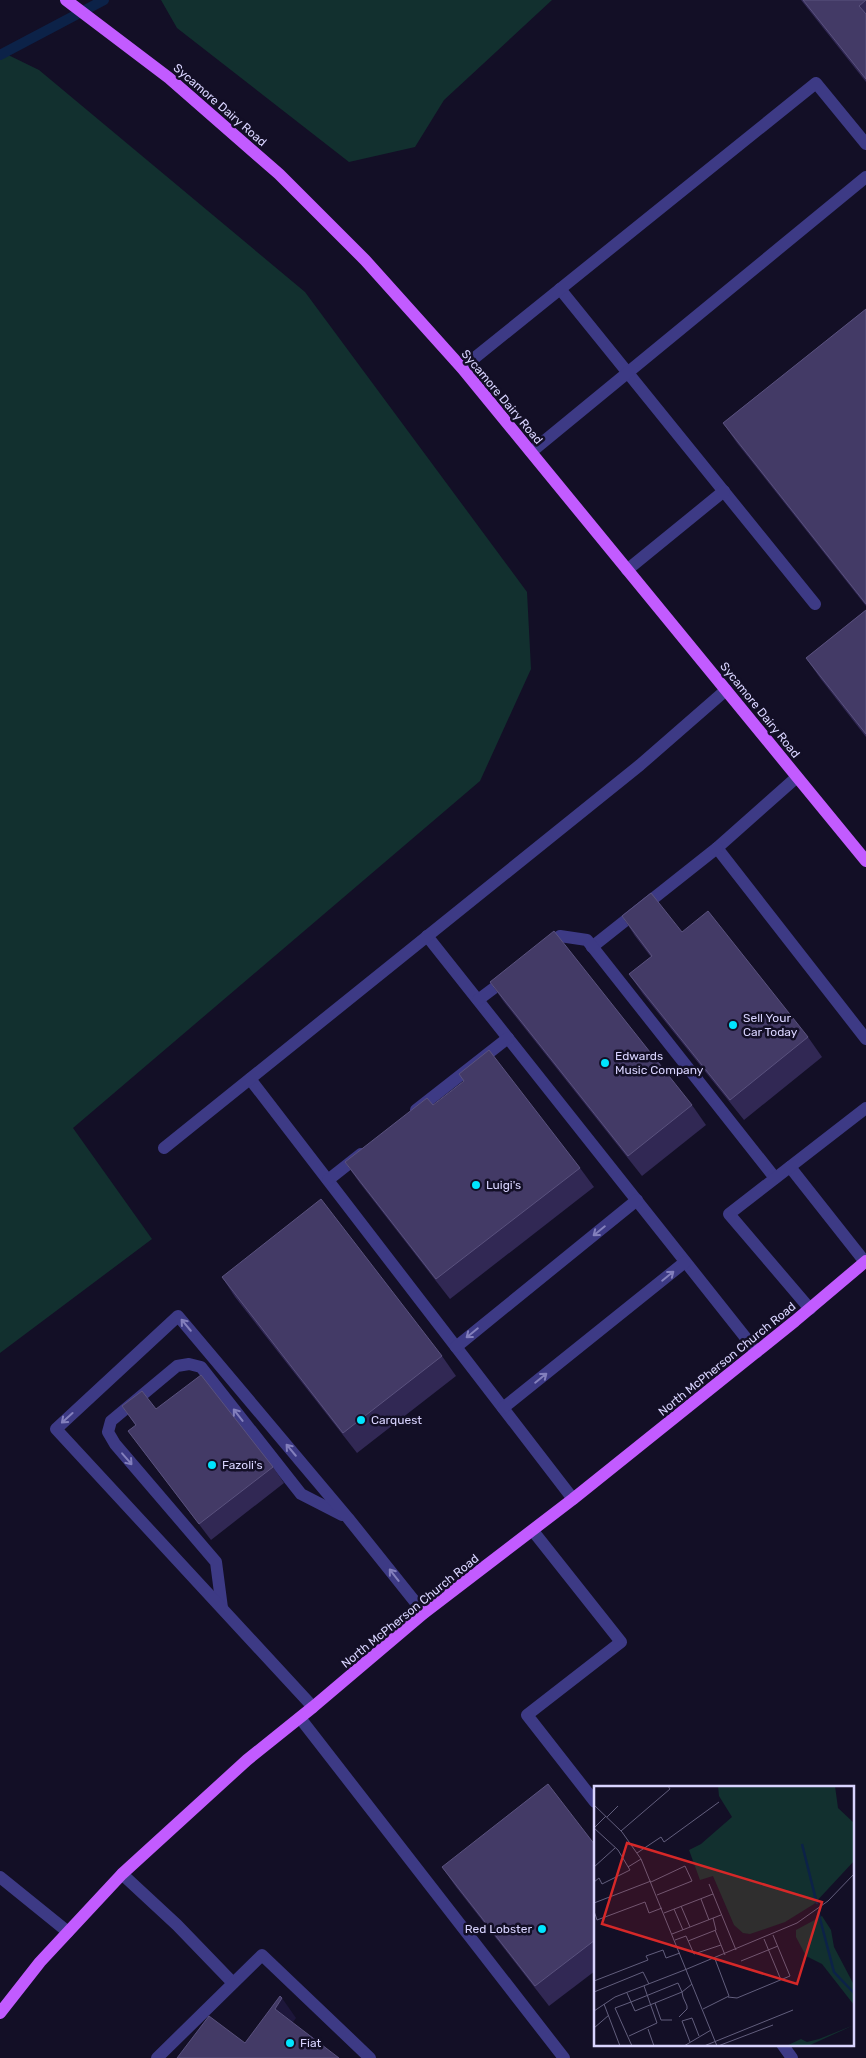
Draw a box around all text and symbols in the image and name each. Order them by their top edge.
street label: Sycamore Dairy Road [171,61,269,149]
street label: Sycamore Dairy Road [458,347,546,447]
street label: Sycamore Dairy Road [717,659,803,761]
place label: Sell Your Car Today [743,1011,798,1039]
marker: Sell Your Car Today [727,1019,739,1031]
place label: Edwards Music Company [615,1049,704,1077]
marker: Edwards Music Company [599,1057,611,1069]
place label: Luigi's [486,1178,521,1192]
marker: Luigi's [470,1179,482,1191]
one-way arrow [593,1226,606,1237]
one-way arrow [661,1271,675,1281]
street label: North McPherson Church Road [655,1299,799,1419]
one-way arrow [180,1319,192,1332]
one-way arrow [466,1328,479,1339]
one-way arrow [534,1372,547,1383]
one-way arrow [233,1409,244,1422]
one-way arrow [61,1412,74,1424]
place label: Carquest [371,1413,422,1427]
marker: Carquest [355,1414,367,1426]
one-way arrow [285,1443,296,1456]
one-way arrow [121,1452,133,1465]
place label: Fazoli's [222,1458,263,1472]
marker: Fazoli's [206,1459,218,1471]
street label: North McPherson Church Road [338,1551,482,1671]
one-way arrow [388,1569,399,1582]
inset map [594,1786,854,2046]
place label: Red Lobster [465,1922,532,1936]
marker: Red Lobster [536,1923,548,1935]
place label: Fiat [300,2036,321,2050]
marker: Fiat [284,2037,296,2049]

